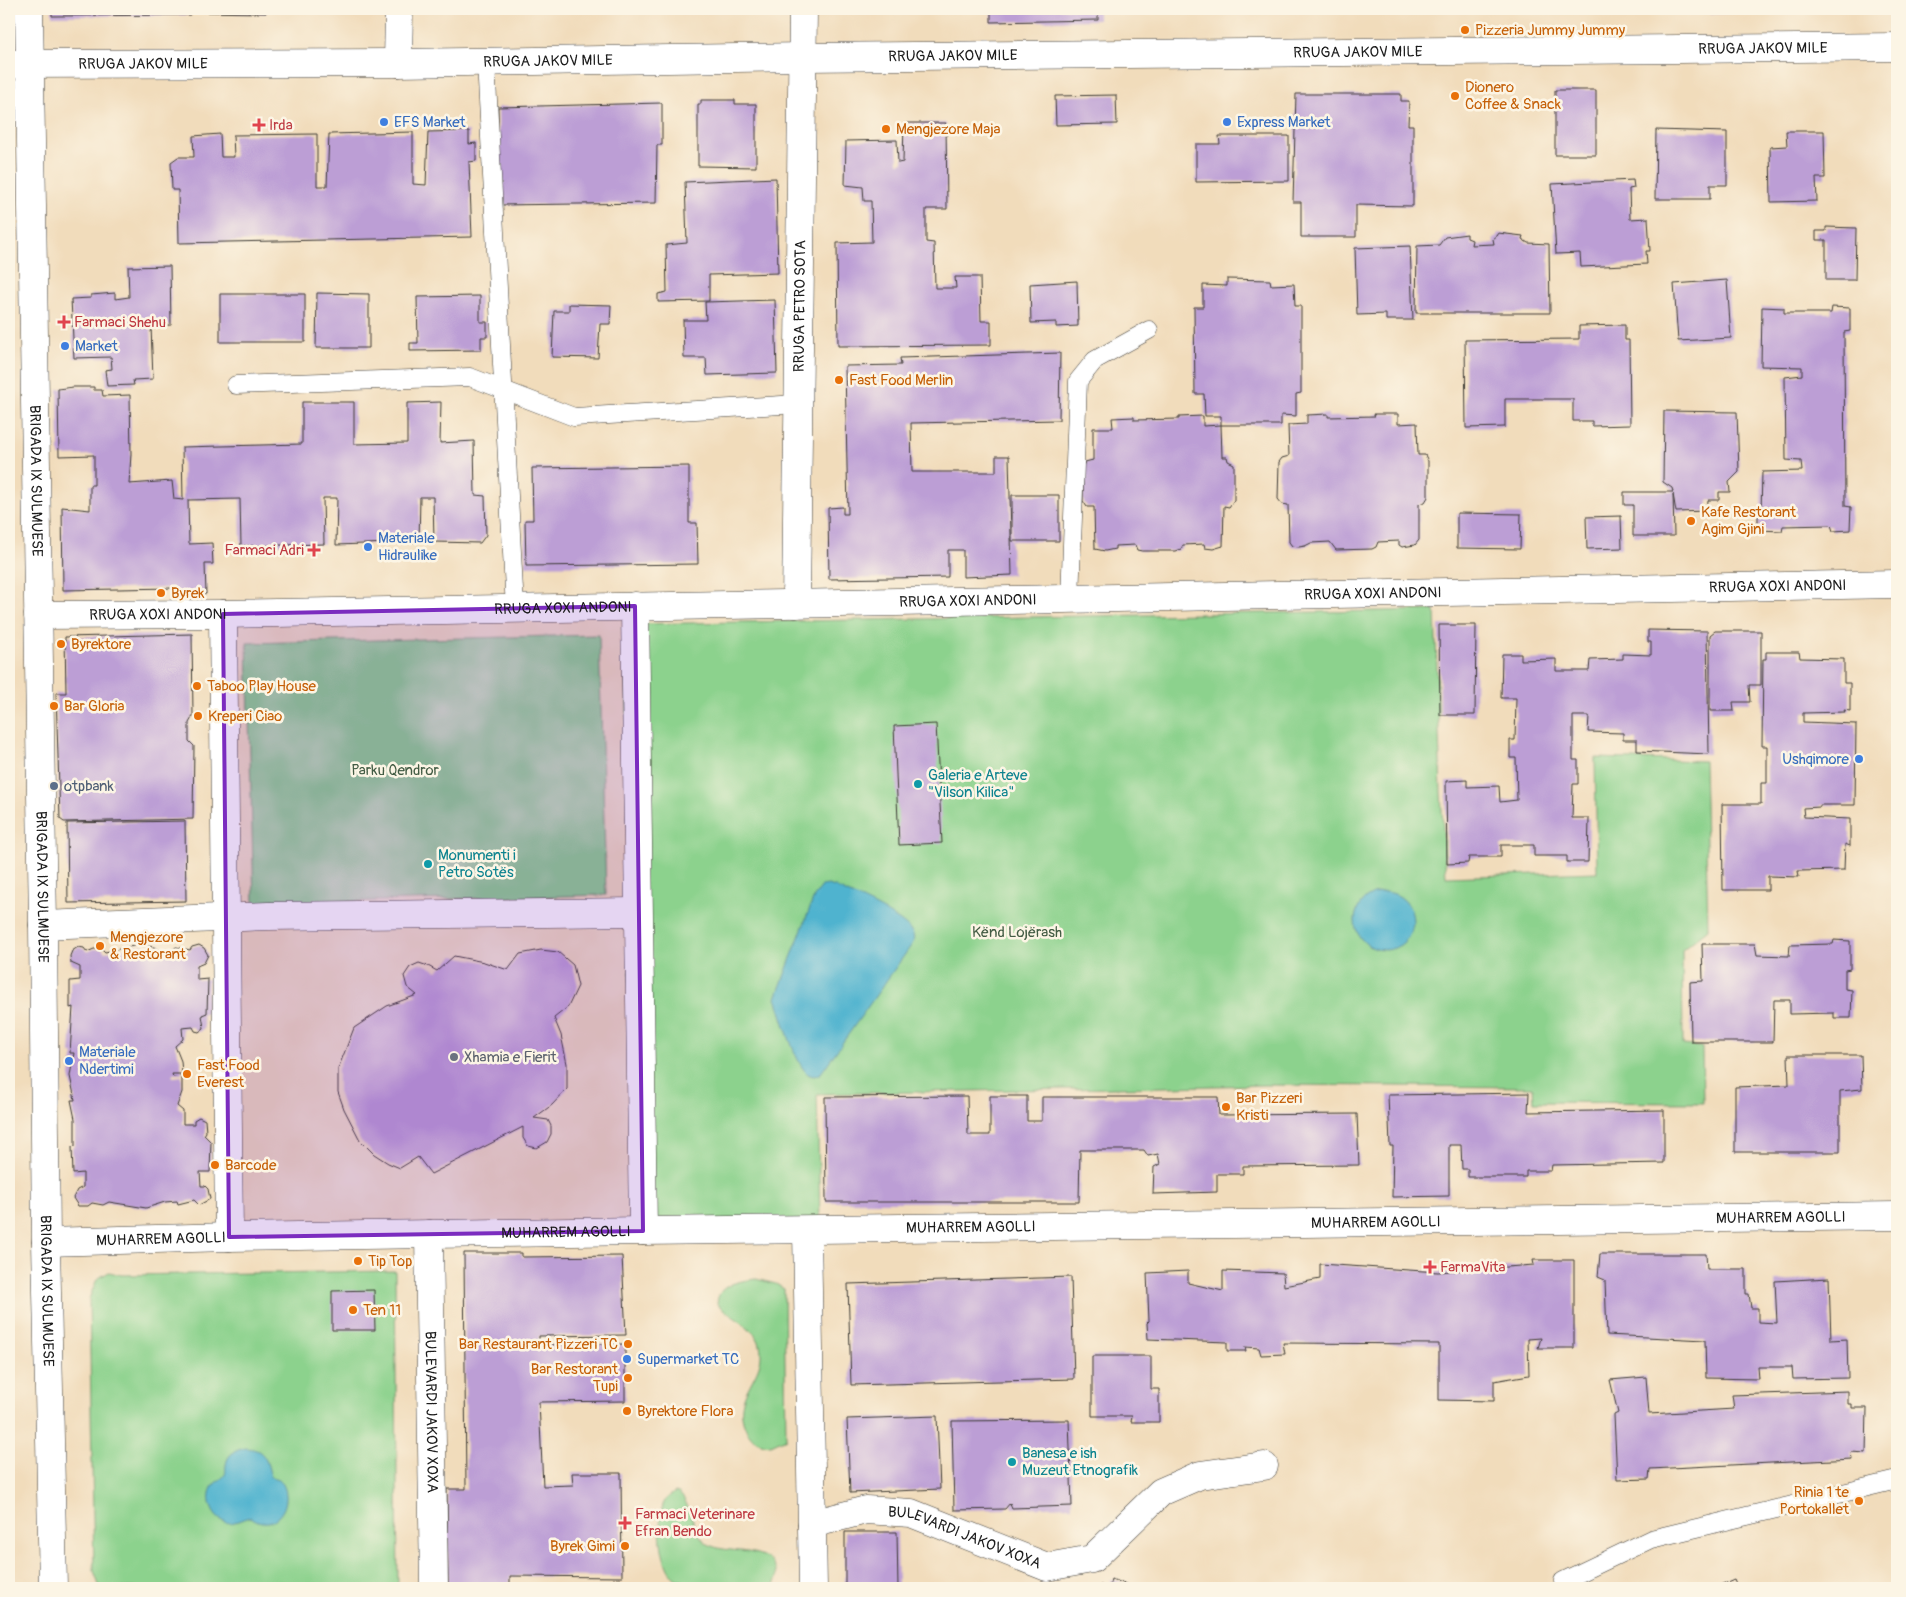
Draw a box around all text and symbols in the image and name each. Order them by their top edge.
place label: Pizzeria Jummy Jummy [1475,21,1626,40]
marker: Pizzeria Jummy Jummy [1459,24,1471,36]
street label: RRUGA JAKOV MILE [1698,39,1828,59]
street label: RRUGA JAKOV MILE [1293,42,1423,63]
street label: RRUGA JAKOV MILE [888,46,1018,66]
street label: RRUGA JAKOV MILE [483,51,613,72]
street label: RRUGA JAKOV MILE [78,54,208,74]
place label: Dionero Coffee & Snack [1465,78,1562,114]
marker: Dionero Coffee & Snack [1449,90,1461,102]
place label: EFS Market [394,113,467,132]
place label: Express Market [1237,113,1332,132]
place label: Irda [269,116,293,135]
marker: EFS Market [378,116,390,128]
marker: Express Market [1221,116,1233,128]
marker: Irda [253,119,265,131]
place label: Mengjezore Maja [896,120,1001,139]
marker: Mengjezore Maja [880,123,892,135]
street label: RRUGA PETRO SOTA [790,240,810,372]
place label: Farmaci Shehu [74,313,166,332]
marker: Farmaci Shehu [58,316,70,328]
place label: Market [75,337,119,356]
marker: Market [59,340,71,352]
place label: Fast Food Merlin [849,371,953,390]
marker: Fast Food Merlin [833,374,845,386]
street label: BRIGADA IX SULMUESE [25,405,46,557]
place label: Kafe Restorant Agim Gjini [1701,503,1797,539]
marker: Kafe Restorant Agim Gjini [1685,515,1697,527]
place label: Materiale Hidraulike [378,529,438,565]
place label: Farmaci Adri [225,541,304,560]
marker: Materiale Hidraulike [362,541,374,553]
marker: Farmaci Adri [308,544,320,556]
street label: RRUGA XOXI ANDONI [1709,576,1847,597]
street label: RRUGA XOXI ANDONI [1304,583,1442,605]
place label: Byrek [171,584,205,603]
marker: Byrek [155,587,167,599]
street label: RRUGA XOXI ANDONI [899,590,1037,612]
street label: RRUGA XOXI ANDONI [494,598,632,619]
street label: RRUGA XOXI ANDONI [89,605,227,625]
place label: Byrektore [71,635,132,654]
marker: Byrektore [55,638,67,650]
place label: Taboo Play House [207,677,316,696]
marker: Taboo Play House [191,680,203,692]
place label: Bar Gloria [64,697,125,716]
marker: Bar Gloria [48,700,60,712]
place label: Kreperi Ciao [208,707,282,726]
marker: Kreperi Ciao [192,710,204,722]
place label: Ushqimore [1782,750,1850,769]
marker: Ushqimore [1853,753,1865,765]
park label: Parku Qendror [351,761,439,780]
place label: Galeria e Arteve "Vilson Kilica" [928,766,1028,802]
place label: otpbank [64,777,115,796]
marker: Galeria e Arteve "Vilson Kilica" [912,778,924,790]
marker: otpbank [48,780,60,792]
street label: BRIGADA IX SULMUESE [31,811,52,963]
place label: Monumenti i Petro Sotës [438,846,516,882]
marker: Monumenti i Petro Sotës [422,858,434,870]
park label: Kënd Lojërash [972,923,1062,942]
place label: Mengjezore & Restorant [110,928,187,964]
marker: Mengjezore & Restorant [94,940,106,952]
place label: Materiale Ndertimi [79,1043,136,1079]
place label: Xhamia e Fierit [464,1048,558,1067]
marker: Xhamia e Fierit [448,1051,460,1063]
marker: Materiale Ndertimi [63,1055,75,1067]
place label: Fast Food Everest [197,1056,260,1092]
marker: Fast Food Everest [181,1068,193,1080]
place label: Bar Pizzeri Kristi [1236,1089,1302,1125]
marker: Bar Pizzeri Kristi [1220,1101,1232,1113]
place label: Barcode [225,1156,277,1175]
marker: Barcode [209,1159,221,1171]
street label: MUHARREM AGOLLI [1716,1208,1846,1228]
street label: MUHARREM AGOLLI [1311,1212,1441,1233]
street label: BRIGADA IX SULMUESE [36,1215,58,1367]
street label: MUHARREM AGOLLI [906,1217,1036,1238]
street label: MUHARREM AGOLLI [501,1222,631,1243]
street label: MUHARREM AGOLLI [96,1228,226,1251]
place label: Tip Top [368,1252,412,1271]
marker: Tip Top [352,1255,364,1267]
place label: FarmaVita [1440,1258,1505,1277]
marker: FarmaVita [1424,1261,1436,1273]
place label: Ten 11 [363,1301,401,1320]
marker: Ten 11 [347,1304,359,1316]
street label: BULEVARDI JAKOV XOXA [420,1331,442,1493]
place label: Bar Restaurant Pizzeri TC [459,1335,618,1354]
marker: Bar Restaurant Pizzeri TC [622,1338,634,1350]
place label: Supermarket TC [637,1350,739,1369]
marker: Supermarket TC [621,1353,633,1365]
place label: Bar Restorant Tupi [531,1360,619,1396]
marker: Bar Restorant Tupi [622,1372,634,1384]
place label: Byrektore Flora [637,1402,733,1421]
marker: Byrektore Flora [621,1405,633,1417]
place label: Banesa e ish Muzeut Etnografik [1022,1444,1139,1480]
marker: Banesa e ish Muzeut Etnografik [1006,1456,1018,1468]
place label: Rinia 1 te Portokallet [1779,1483,1850,1519]
marker: Rinia 1 te Portokallet [1853,1495,1865,1507]
street label: BULEVARDI JAKOV XOXA [888,1502,1044,1574]
place label: Farmaci Veterinare Efran Bendo [635,1505,756,1541]
marker: Farmaci Veterinare Efran Bendo [619,1517,631,1529]
place label: Byrek Gimi [550,1537,615,1556]
marker: Byrek Gimi [619,1540,631,1552]

